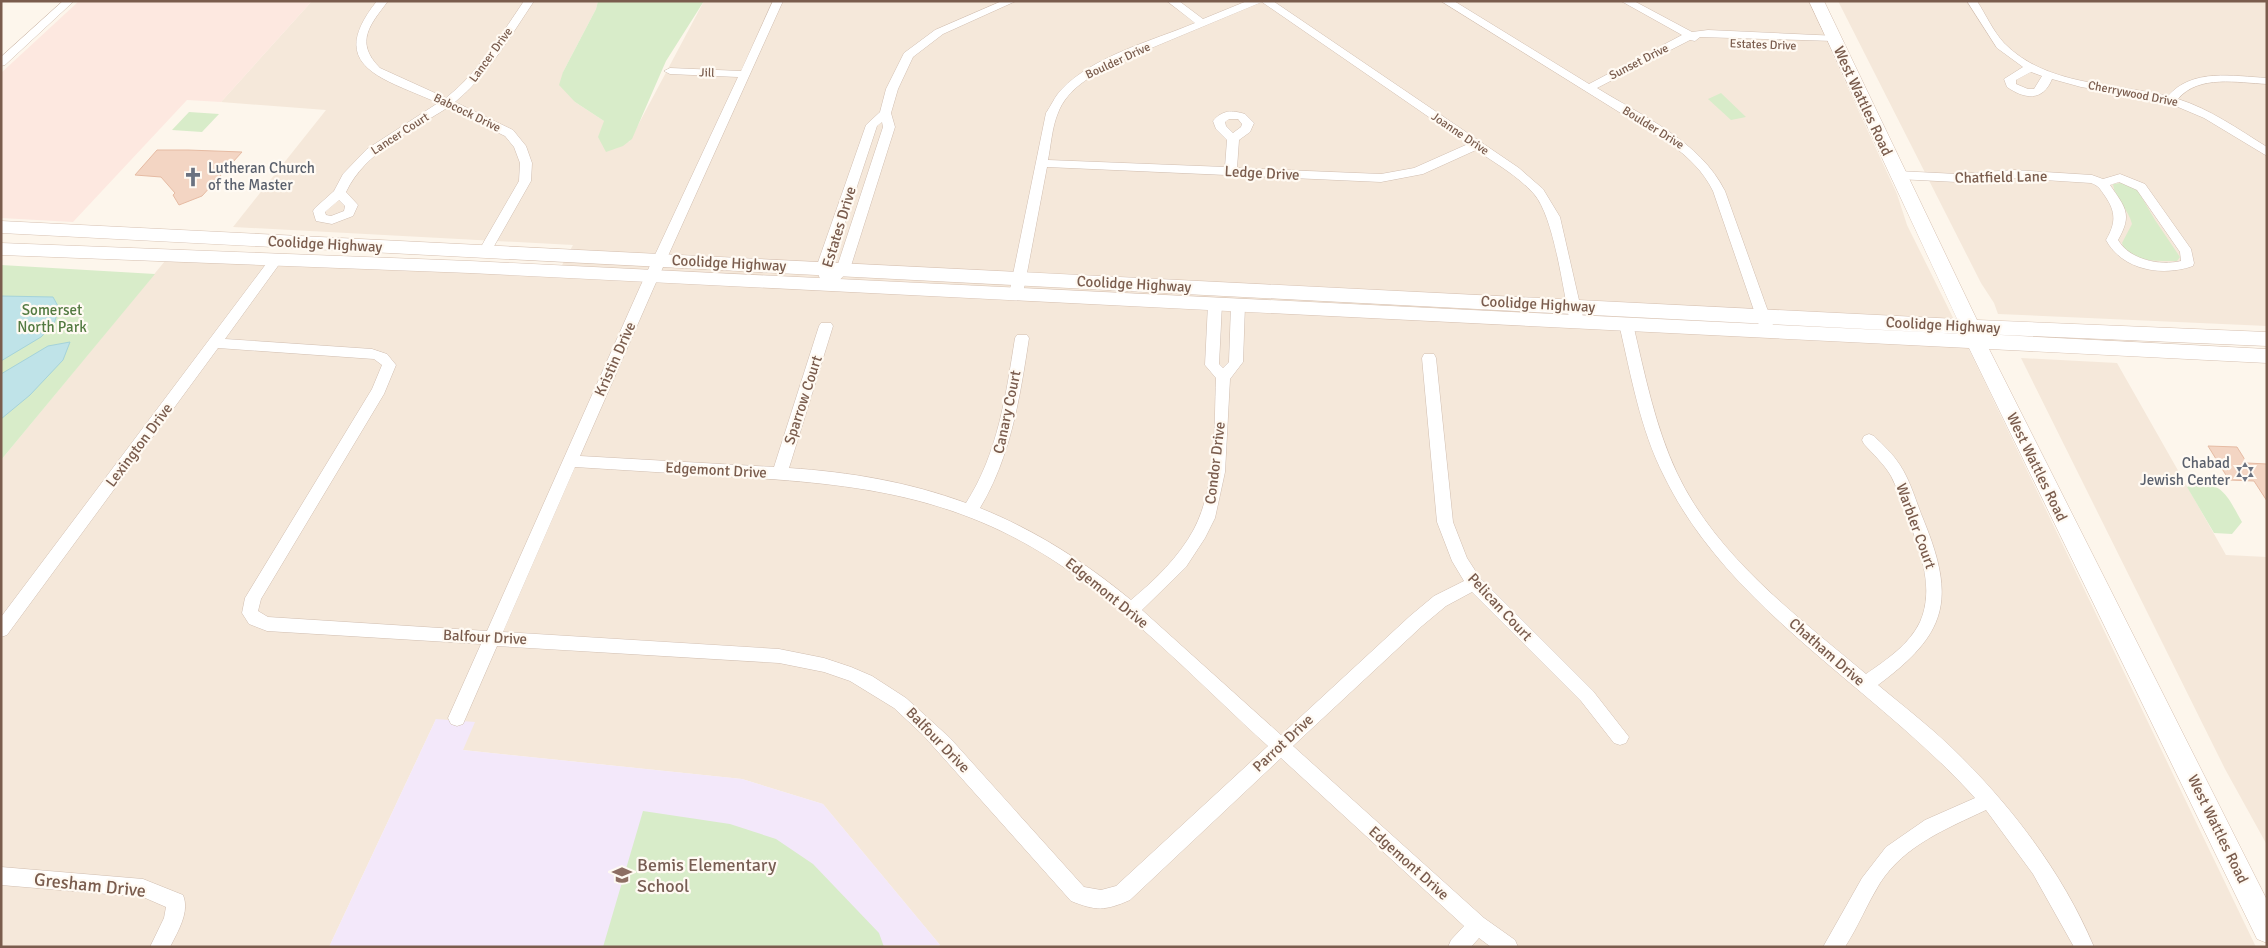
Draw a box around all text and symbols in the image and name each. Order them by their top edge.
street label: Lancer Drive [466,25,516,85]
street label: Estates Drive [1729,36,1797,54]
street label: Boulder Drive [1083,39,1153,83]
street label: Sunset Drive [1607,41,1671,83]
street label: West Wattles Road [1830,43,1896,159]
street label: Jill [699,65,716,81]
street label: Cherrywood Drive [2087,78,2179,110]
street label: Babcock Drive [431,90,503,136]
street label: Boulder Drive [1619,103,1687,153]
street label: Joanne Drive [1428,109,1492,159]
street label: Lancer Court [368,110,432,158]
place label: Lutheran Church of the Master [208,159,315,194]
street label: Ledge Drive [1224,162,1300,184]
church icon: Lutheran Church of the Master [182,166,204,188]
street label: Chatfield Lane [1954,167,2048,187]
street label: Estates Drive [818,184,860,270]
street label: Coolidge Highway [267,232,383,256]
street label: Coolidge Highway [671,251,787,275]
street label: Coolidge Highway [1076,272,1192,296]
street label: Coolidge Highway [1480,292,1596,316]
park label: Somerset North Park [17,301,87,336]
street label: Coolidge Highway [1885,313,2001,337]
street label: Kristin Drive [591,319,639,399]
street label: Sparrow Court [780,353,826,447]
street label: Canary Court [989,369,1025,455]
street label: Lexington Drive [102,400,176,490]
street label: West Wattles Road [2003,410,2071,524]
street label: Condor Drive [1201,421,1229,505]
place label: Chabad Jewish Center [2140,454,2230,489]
street label: Edgemont Drive [665,458,767,482]
synagogue icon: Chabad Jewish Center [2234,461,2256,483]
street label: Warbler Court [1892,481,1940,571]
street label: Edgemont Drive [1062,554,1152,632]
street label: Pelican Court [1464,569,1536,645]
street label: Chatham Drive [1785,614,1869,690]
street label: Balfour Drive [442,626,528,648]
street label: Balfour Drive [902,703,974,777]
street label: Parrot Drive [1249,710,1317,776]
street label: West Wattles Road [2184,772,2252,886]
street label: Edgemont Drive [1365,822,1453,904]
place label: Bemis Elementary School [637,854,777,897]
school or university icon: Bemis Elementary School [611,864,633,886]
street label: Gresham Drive [33,868,147,902]

